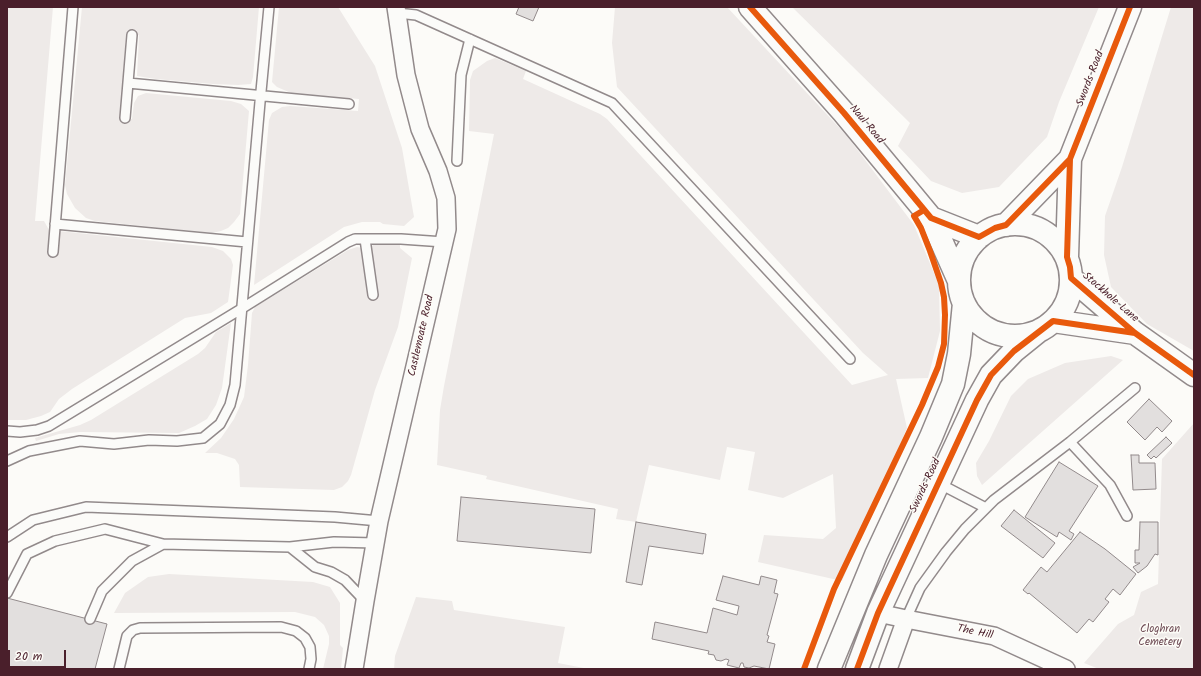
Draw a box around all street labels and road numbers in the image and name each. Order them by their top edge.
street label: Swords Road [1074,49,1108,109]
street label: Naul Road [846,103,886,147]
street label: Stockhole Lane [1079,270,1141,326]
street label: Castlemoate Road [406,294,438,378]
street label: Swords Road [908,457,944,515]
street label: The Hill [956,623,994,643]

